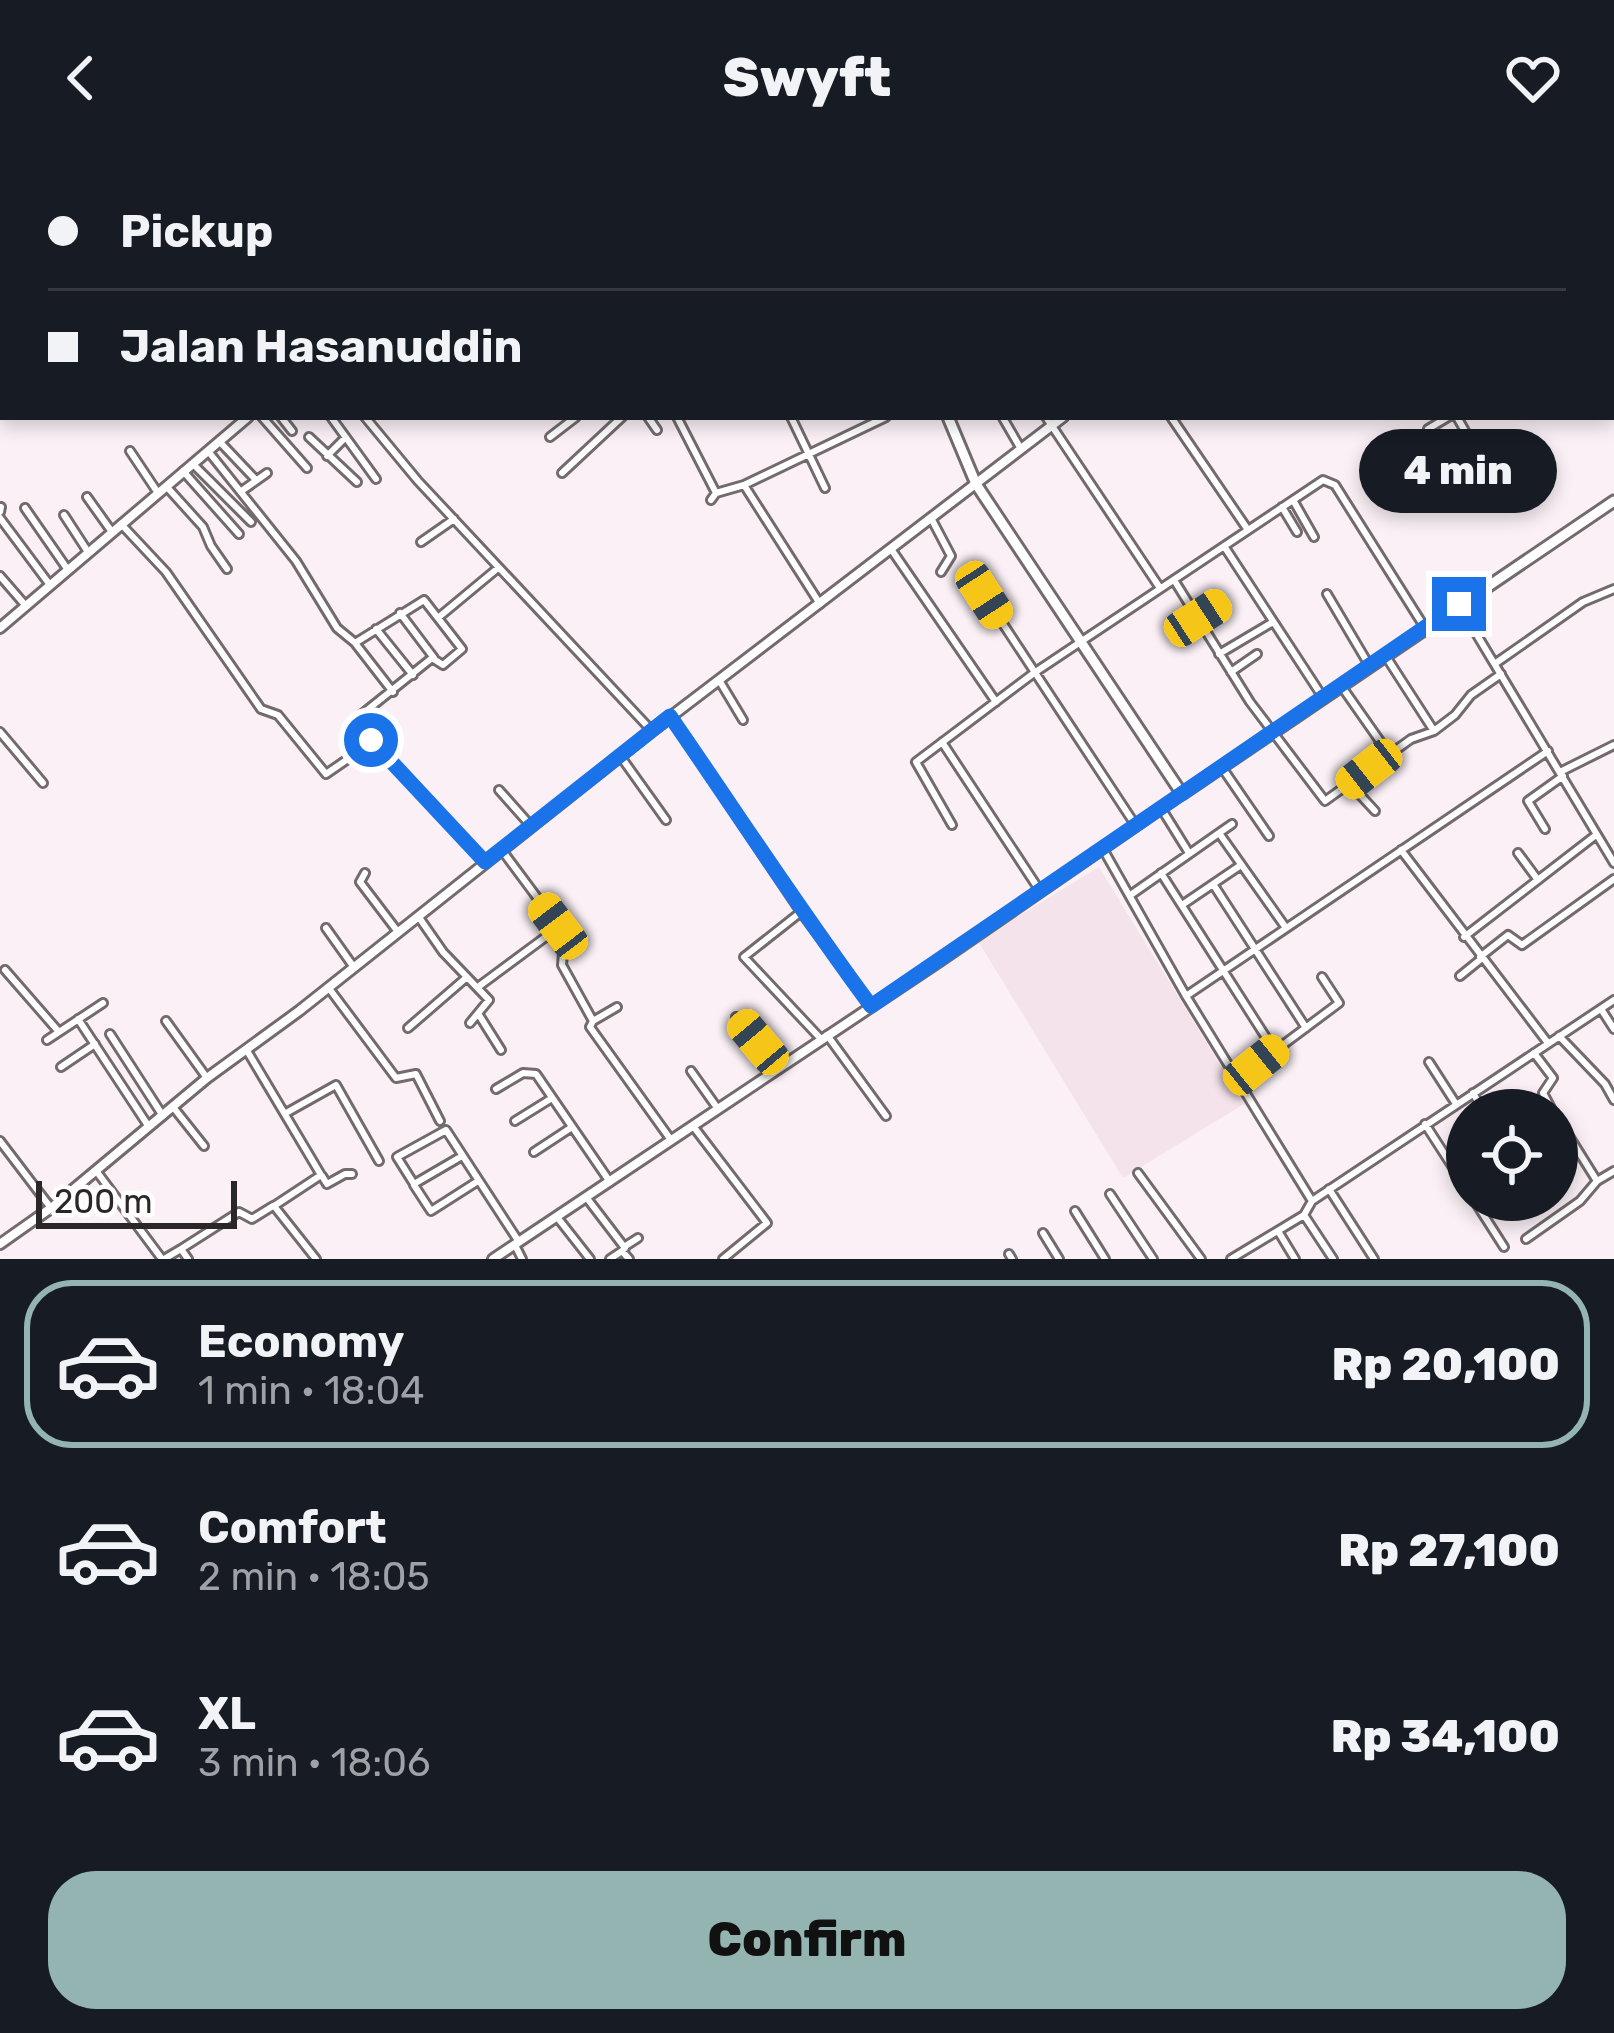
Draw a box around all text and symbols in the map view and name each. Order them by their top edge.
icon: back [48,45,114,111]
icon: heart [1500,45,1566,111]
text: Swyft [723,46,891,110]
text: Pickup [120,205,273,258]
text: Jalan Hasanuddin [120,320,523,373]
callout: 4 min [1360,430,1558,514]
text: 4 min [1403,448,1513,494]
car [949,555,1019,635]
route end [1432,577,1486,631]
car [1158,583,1238,653]
route start [344,713,398,767]
car [1330,733,1408,805]
car [522,886,594,966]
car [721,1003,795,1081]
car [1217,1028,1295,1102]
map controls [1446,1089,1578,1221]
button: locate [1446,1089,1578,1221]
scale bar [36,1175,237,1228]
text: 200 m [54,1182,153,1221]
icon: car [54,1310,162,1418]
text: Economy [198,1315,404,1368]
text: Rp 20,100 [1332,1338,1560,1391]
text: 1 min · 18:04 [198,1368,424,1414]
icon: car [54,1496,162,1604]
text: Comfort [198,1501,387,1554]
text: Rp 27,100 [1338,1524,1560,1577]
text: 2 min · 18:05 [198,1554,430,1600]
icon: car [54,1682,162,1790]
text: XL [198,1687,256,1740]
text: Rp 34,100 [1331,1710,1560,1763]
text: 3 min · 18:06 [198,1740,430,1786]
button: Confirm [48,1871,1566,2009]

